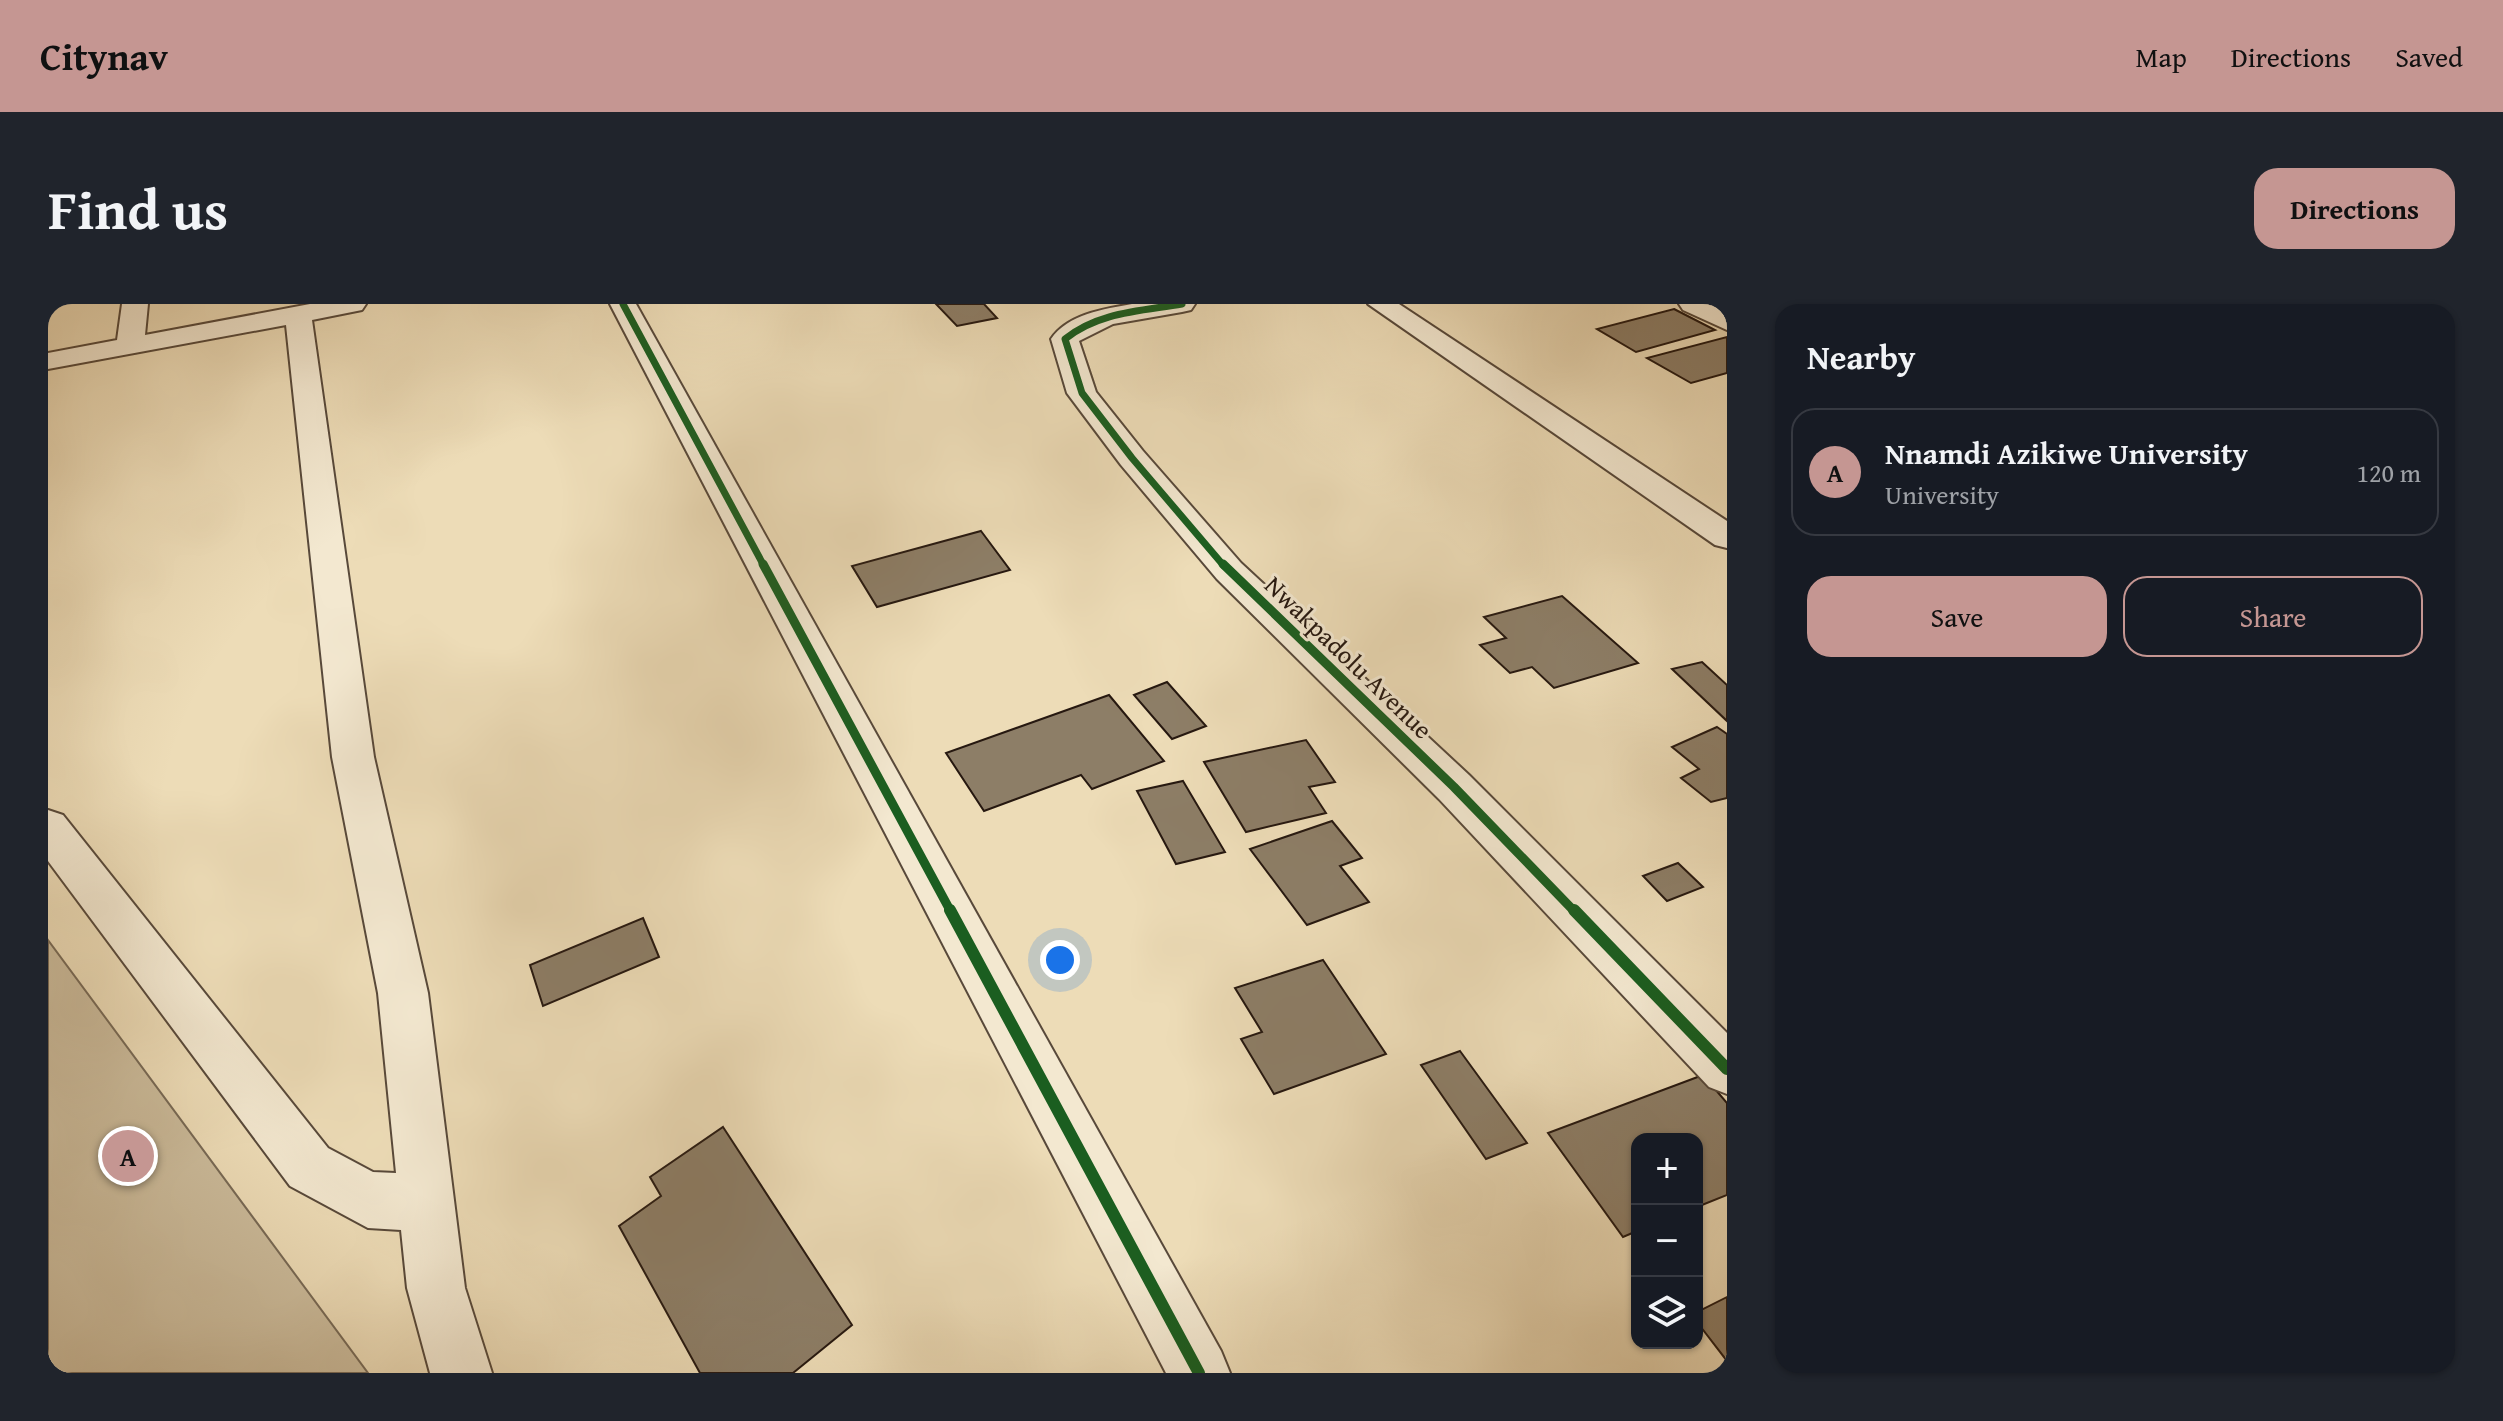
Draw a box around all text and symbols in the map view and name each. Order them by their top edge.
text: Citynav [40,28,168,84]
text: Map [2135,36,2187,77]
text: Directions [2231,36,2351,77]
text: Saved [2395,36,2463,77]
text: Find us [48,167,228,250]
button: Directions [2254,168,2455,249]
text: Nearby [1807,332,1916,381]
text: Nnamdi Azikiwe University [1885,431,2248,475]
text: A [1827,453,1843,492]
text: 120 m [2356,453,2421,492]
text: University [1885,475,1999,514]
street label: Nwakpadolu Avenue [1256,566,1442,748]
button: Save [1807,576,2107,657]
button: Share [2123,576,2423,657]
your location [1040,940,1080,980]
pin: A [102,1126,154,1186]
map controls [1631,1133,1703,1349]
button: + [1631,1133,1703,1205]
button: − [1631,1205,1703,1277]
button: layers [1631,1277,1703,1349]

